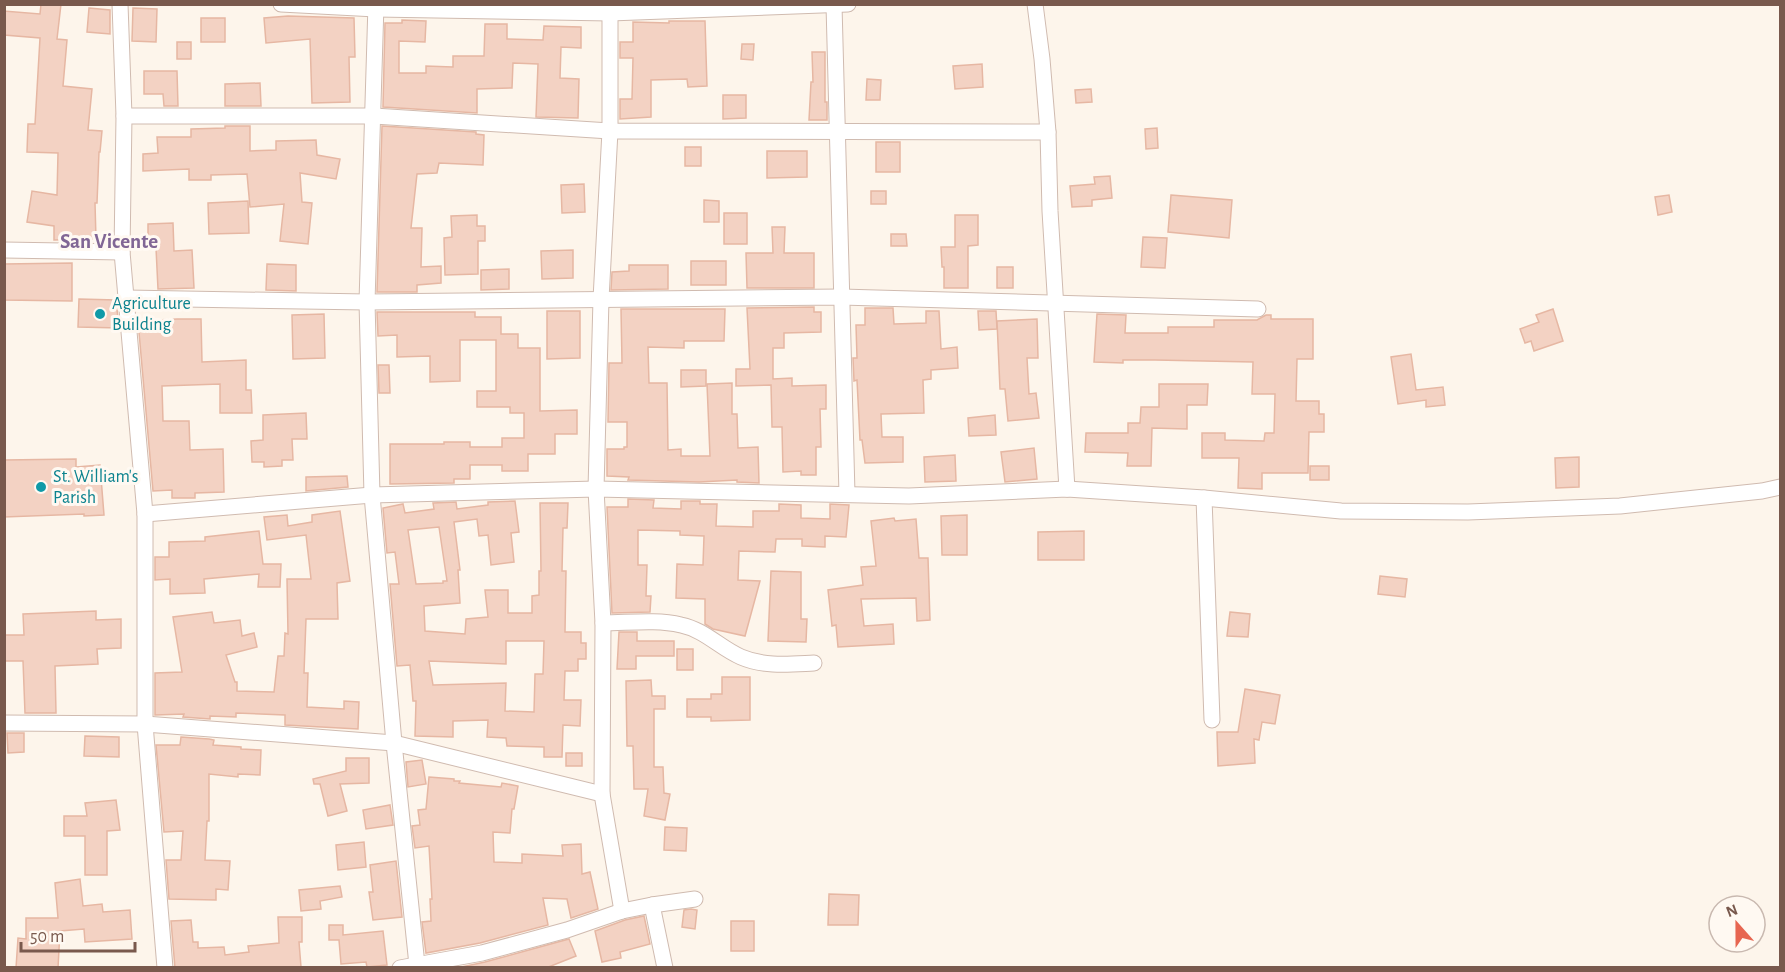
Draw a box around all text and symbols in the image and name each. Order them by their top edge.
district label: San Vicente [60,231,158,252]
place label: Agriculture Building [112,295,191,334]
marker: Agriculture Building [93,307,107,321]
place label: St. William's Parish [53,468,138,507]
marker: St. William's Parish [34,480,48,494]
north arrow [1707,894,1767,954]
text: N [1724,901,1740,920]
scale bar [21,915,135,953]
text: 50 m [30,928,64,946]

